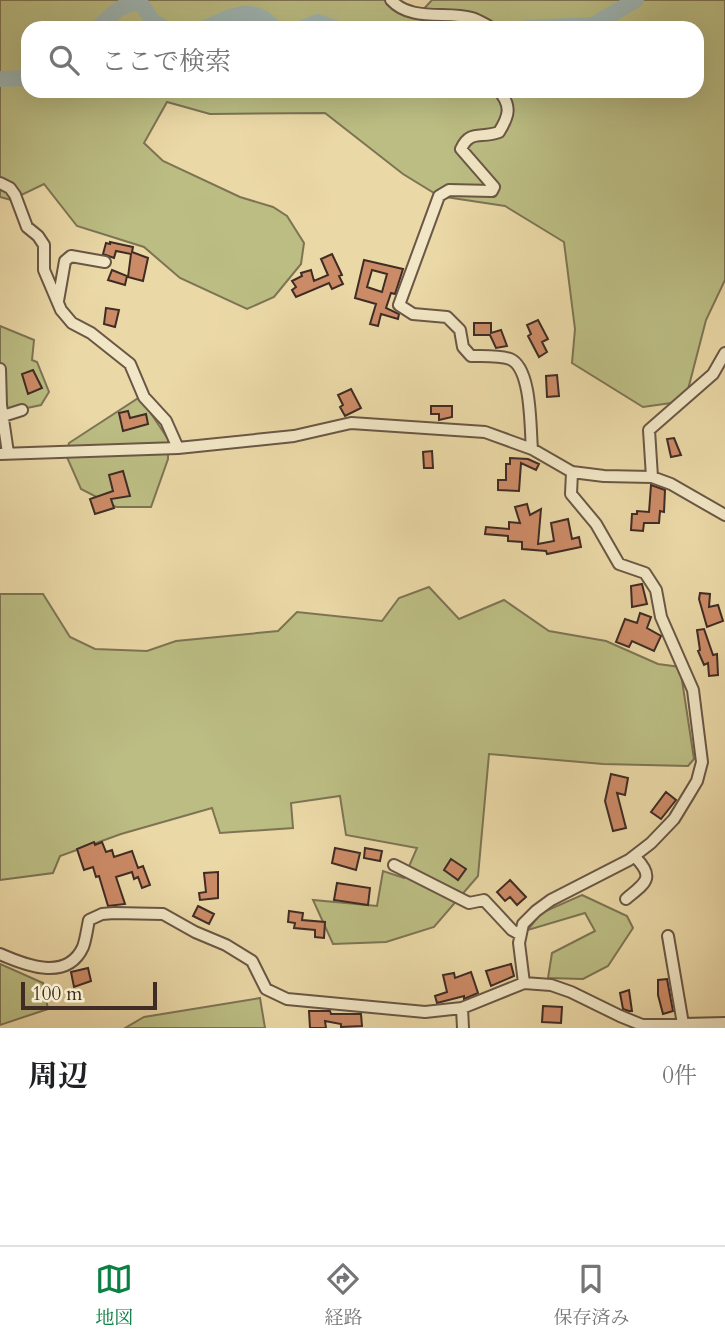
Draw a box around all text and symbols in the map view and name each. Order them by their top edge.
search box [21,21,704,98]
icon: search [45,41,83,79]
text: ここで検索 [101,44,231,79]
scale bar [21,979,158,1011]
text: 100 m [32,981,82,1007]
text: 周辺 [28,1056,88,1097]
text: 0件 [662,1060,697,1091]
tab: 地図 [95,1260,134,1331]
tab: 経路 [324,1260,363,1331]
tab: 保存済み [553,1260,630,1331]

